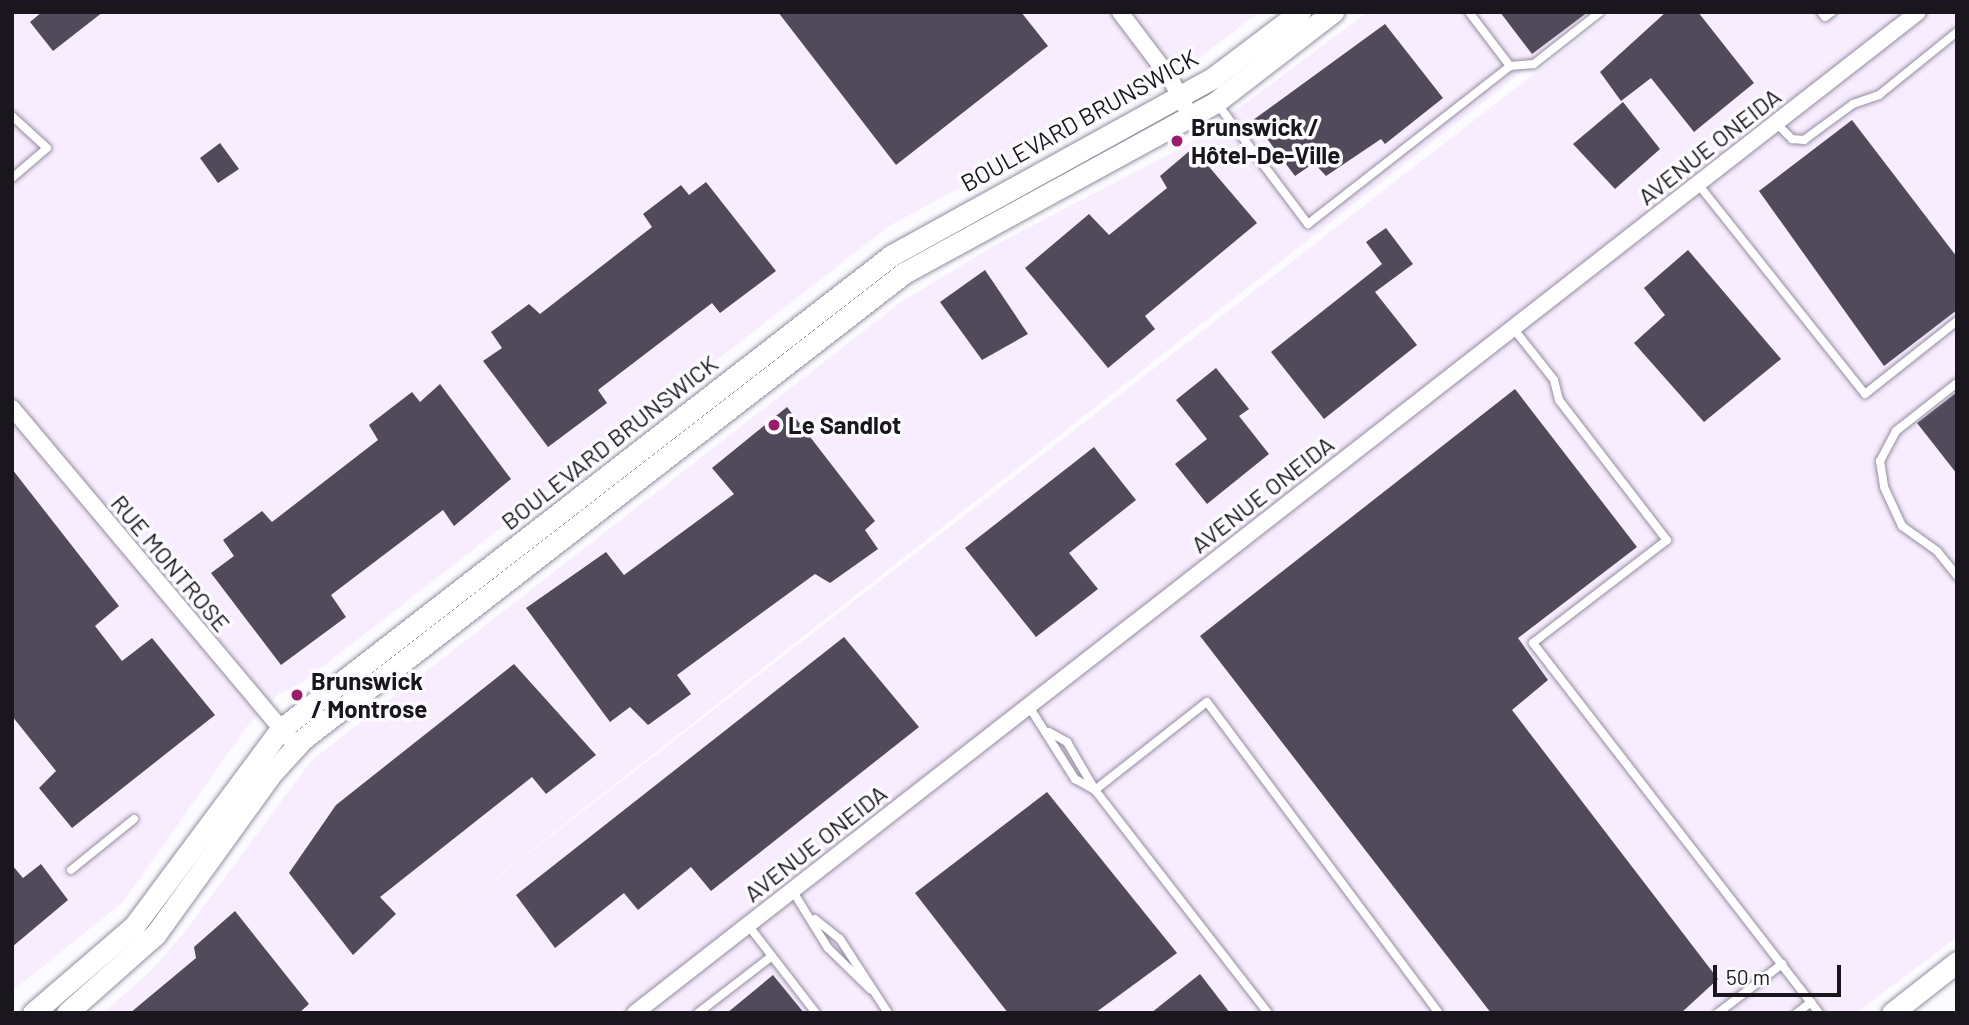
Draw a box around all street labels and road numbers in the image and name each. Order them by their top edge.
street label: BOULEVARD BRUNSWICK [955,43,1203,197]
street label: AVENUE ONEIDA [1632,81,1786,211]
street label: BOULEVARD BRUNSWICK [495,349,723,535]
street label: AVENUE ONEIDA [1185,429,1339,559]
street label: RUE MONTROSE [105,489,237,637]
street label: AVENUE ONEIDA [738,778,892,908]

